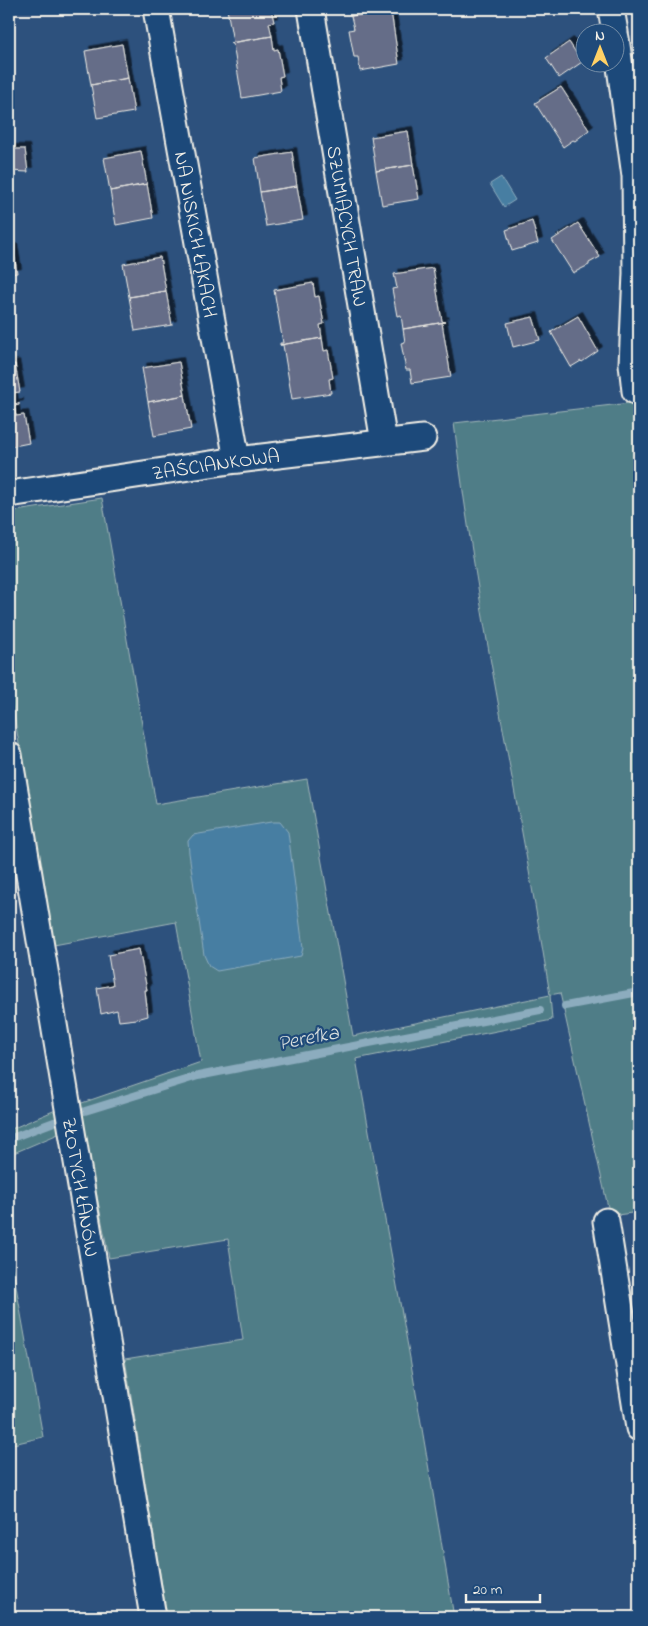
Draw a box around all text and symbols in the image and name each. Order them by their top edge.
north arrow [576,22,626,72]
text: N [595,26,605,47]
street label: SZUMIĄCYCH TRAW [317,144,373,309]
street label: NA NISKICH ŁĄKACH [165,149,223,320]
street label: ZAŚCIANKOWA [150,443,282,489]
water label: Perełka [275,1018,342,1060]
street label: ZŁOTYCH ŁANÓW [53,1116,105,1259]
scale bar [466,1571,539,1603]
text: 20 m [473,1579,503,1601]

